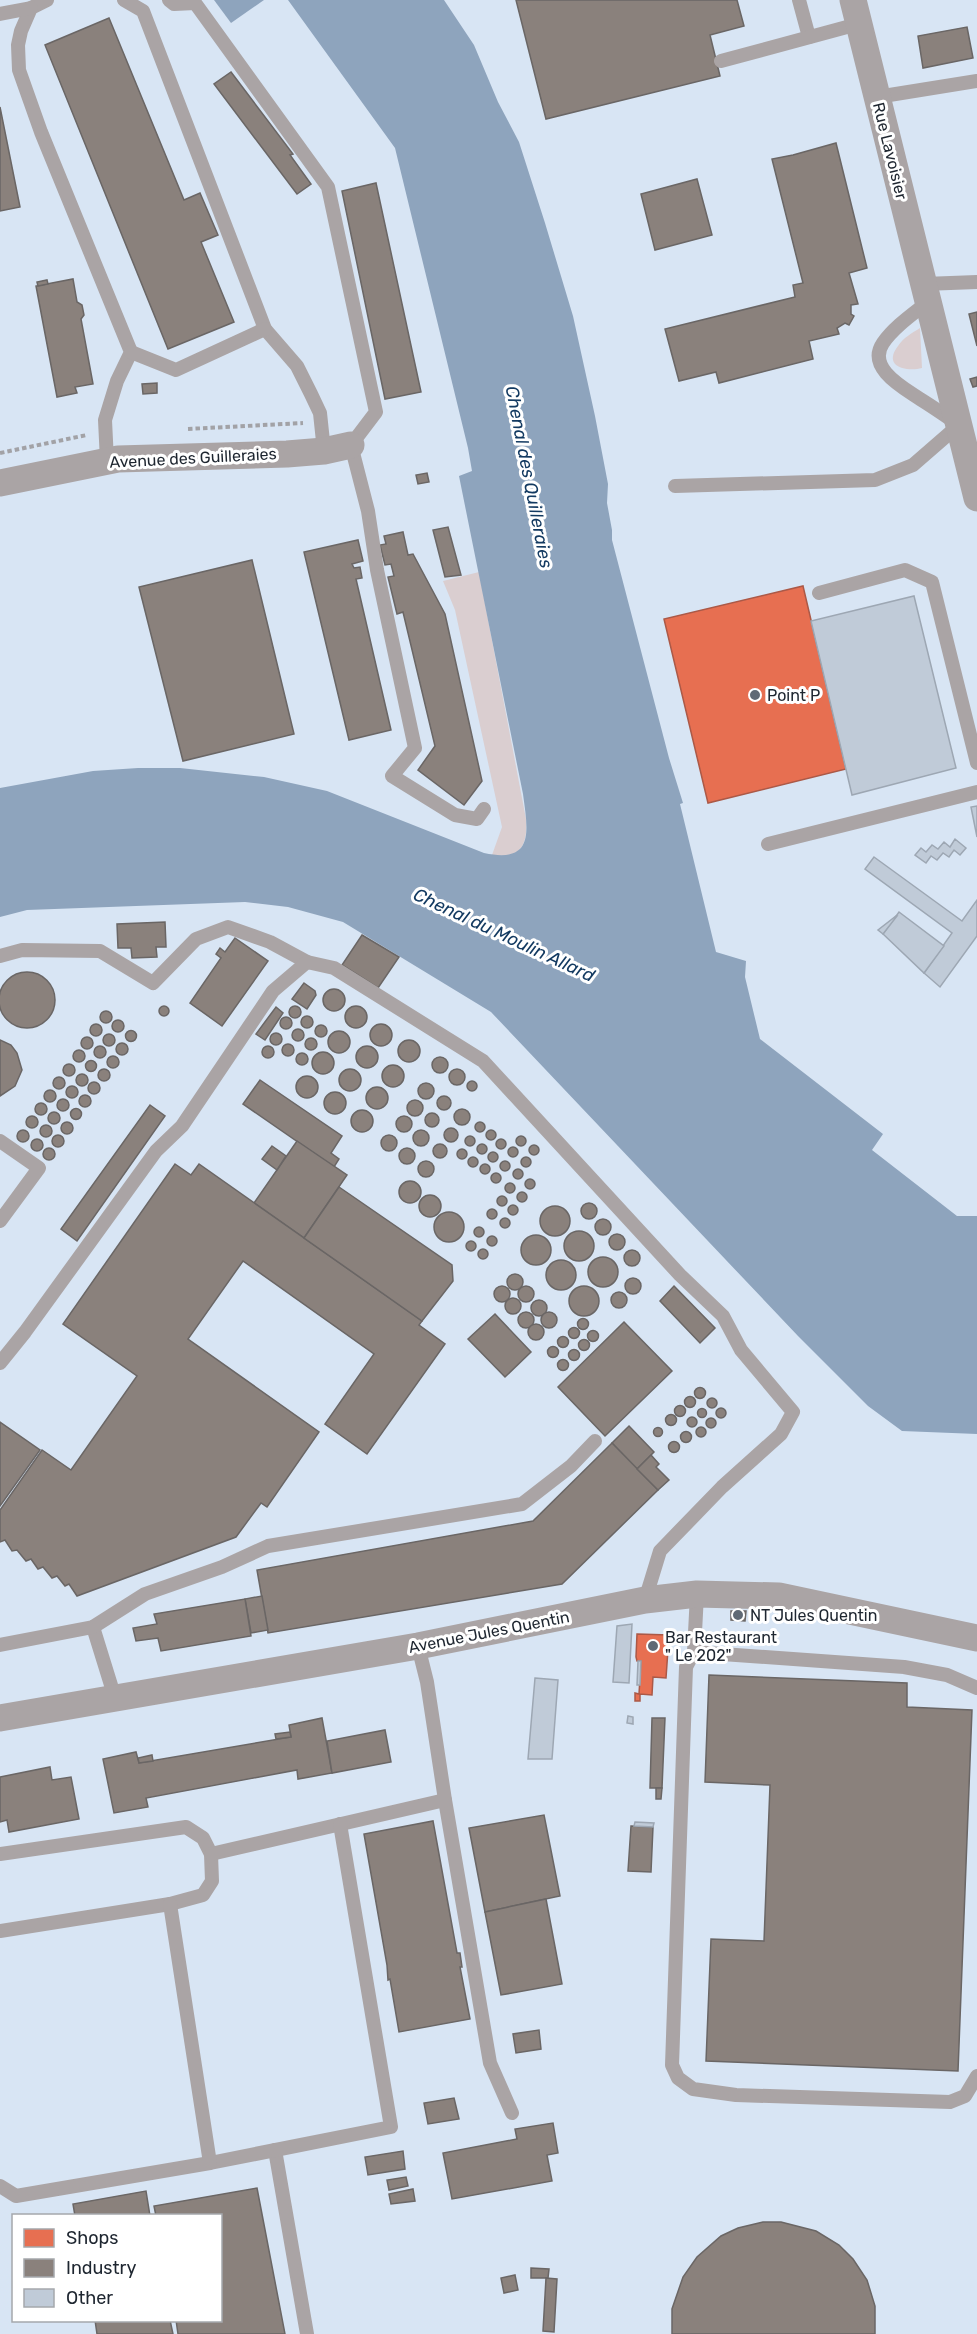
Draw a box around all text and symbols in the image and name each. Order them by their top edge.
street label: Rue Lavoisier [869,100,911,202]
water label: Chenal des Quilleraies [501,384,557,570]
street label: Avenue des Guilleraies [109,444,277,472]
place label: Point P [767,686,820,705]
marker: Point P [748,688,762,702]
water label: Chenal du Moulin Allard [410,883,598,987]
place label: NT Jules Quentin [750,1606,877,1625]
street label: Avenue Jules Quentin [407,1607,571,1657]
marker: NT Jules Quentin [731,1608,745,1622]
place label: Bar Restaurant " Le 202" [665,1628,777,1665]
marker: Bar Restaurant " Le 202" [646,1639,660,1653]
legend [12,2214,222,2322]
text: Shops [66,2227,118,2249]
text: Industry [66,2257,136,2279]
text: Other [66,2287,113,2309]

